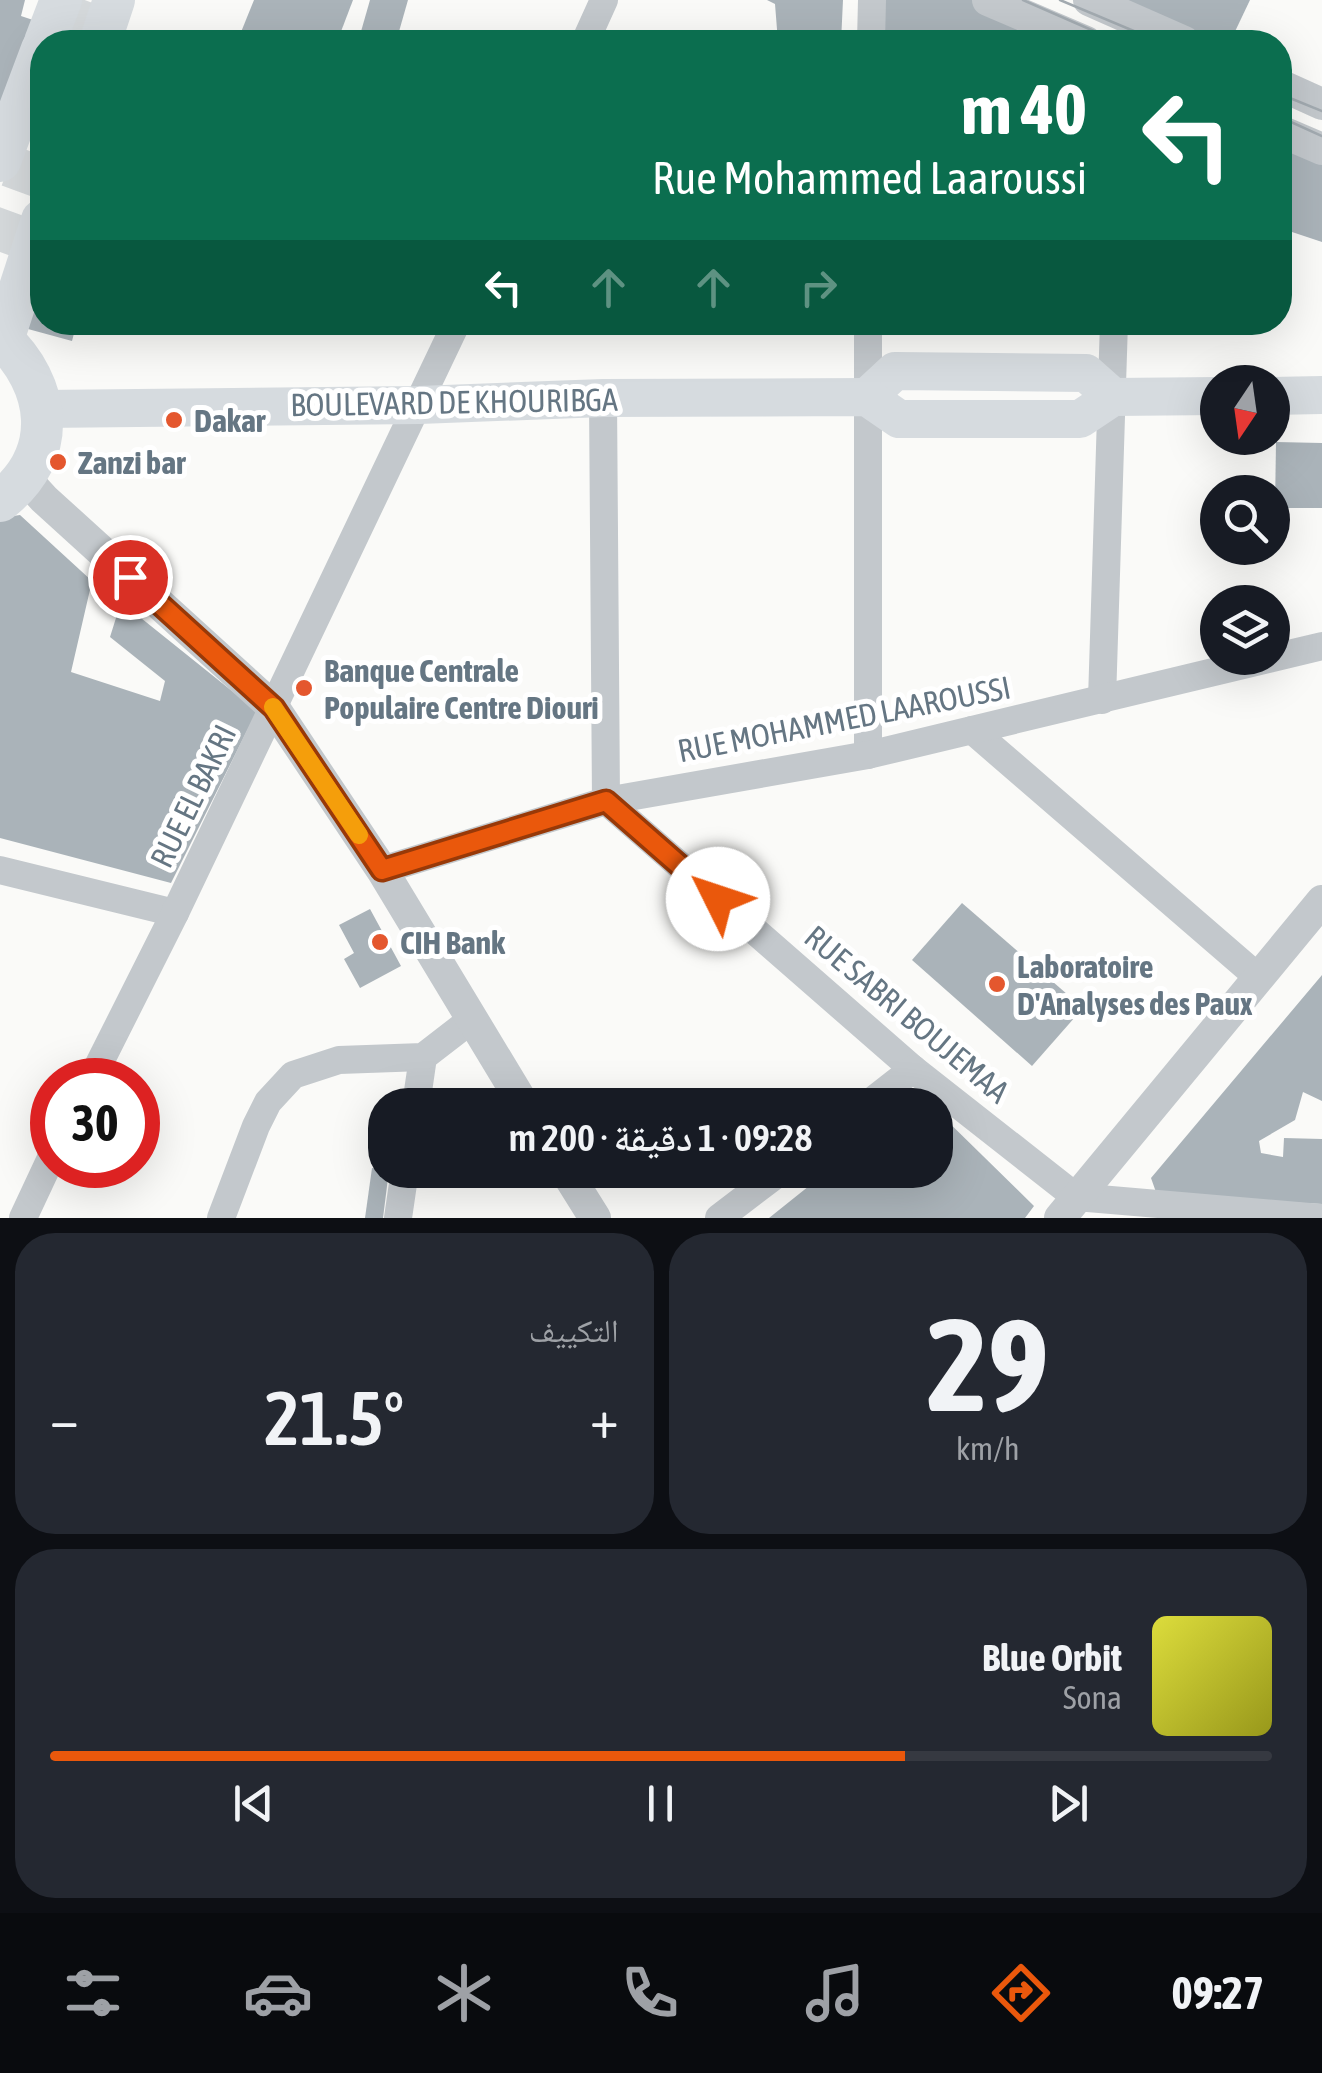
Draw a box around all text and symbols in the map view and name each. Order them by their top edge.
text: 40 m [961,69,1087,149]
icon: left [1122,70,1252,200]
text: Rue Mohammed Laaroussi [652,152,1087,204]
icon: left [476,260,531,315]
icon: ahead [581,260,636,315]
icon: ahead [686,260,741,315]
icon: right [791,260,846,315]
north arrow [1200,365,1290,455]
map controls [1200,365,1290,675]
street label: BOULEVARD DE KHOURIBGA [290,381,618,423]
place label: Dakar [194,402,266,439]
marker: Dakar [163,409,185,431]
place label: Zanzi bar [78,444,186,481]
marker: Zanzi bar [47,451,69,473]
button: search [1200,475,1290,565]
pin [88,535,173,620]
icon: arrive [103,550,158,605]
button: layers [1200,585,1290,675]
place label: Banque Centrale Populaire Centre Diouri [324,652,599,726]
street label: RUE MOHAMMED LAAROUSSI [674,669,1014,769]
marker: Banque Centrale Populaire Centre Diouri [293,677,315,699]
street label: RUE EL BAKRI [143,719,243,873]
position arrow [666,847,770,951]
street label: RUE SABRI BOUJEMAA [797,918,1017,1110]
place label: CIH Bank [400,924,506,961]
marker: CIH Bank [369,931,391,953]
place label: Laboratoire D'Analyses des Paux [1017,948,1253,1022]
marker: Laboratoire D'Analyses des Paux [986,973,1008,995]
speed limit sign: 30 [30,1058,160,1188]
text: 09:28 · 1 دقيقة · 200 m [509,1116,812,1159]
text: 29 [927,1290,1049,1439]
text: التكييف [529,1312,619,1349]
text: 21.5° [264,1375,404,1461]
text: − [50,1387,79,1450]
text: + [590,1387,619,1450]
text: km/h [956,1430,1019,1467]
text: Blue Orbit [982,1636,1122,1679]
text: Sona [1063,1679,1122,1716]
icon: previous [226,1776,281,1831]
icon: pause [633,1776,688,1831]
icon: next [1041,1776,1096,1831]
icon: filters [58,1958,128,2028]
icon: car [243,1958,313,2028]
icon: climate [429,1958,499,2028]
icon: phone [615,1958,685,2028]
icon: music [800,1958,870,2028]
icon: directions [986,1958,1056,2028]
text: 09:27 [1172,1967,1264,2019]

